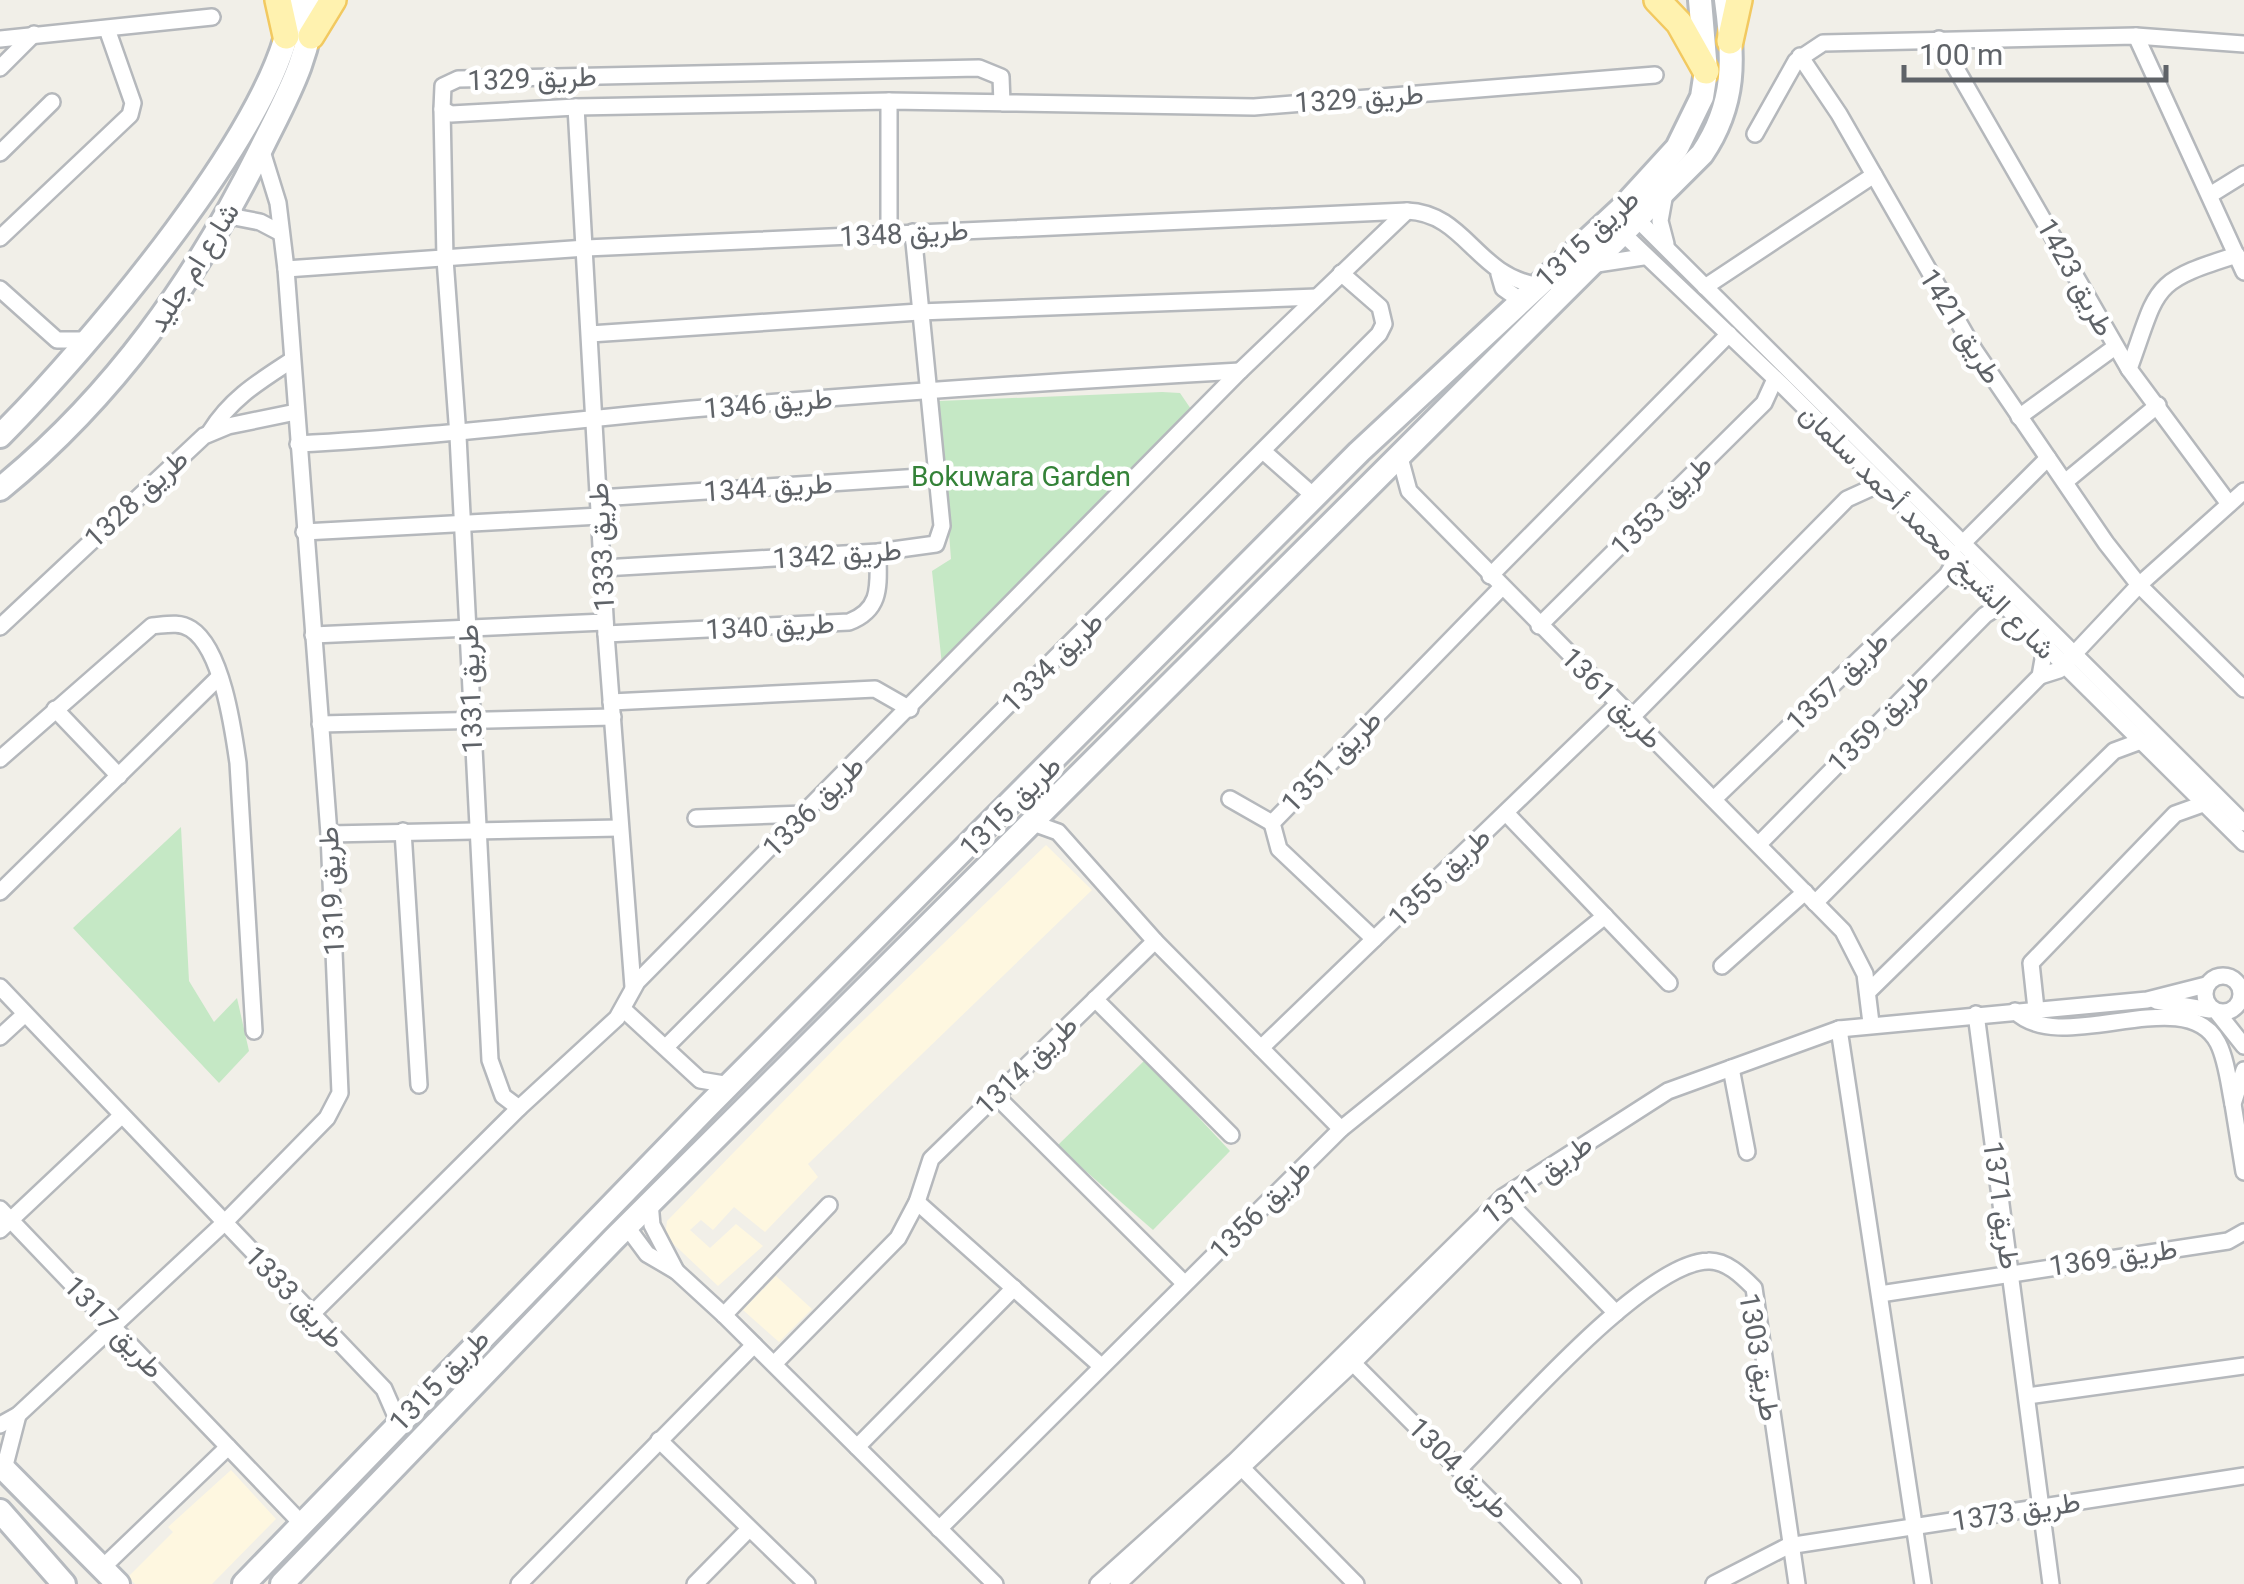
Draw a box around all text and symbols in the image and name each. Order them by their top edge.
scale bar [1904,20,2166,82]
text: 100 m [1919,37,2003,72]
street label: طريق 1329 [467,60,597,98]
street label: طريق 1329 [1293,78,1425,120]
street label: طريق 1315 [1529,182,1647,295]
street label: شارع ام جليد [141,197,248,339]
street label: طريق 1423 [2029,213,2121,342]
street label: طريق 1348 [839,214,969,254]
street label: طريق 1421 [1911,263,2009,390]
street label: طريق 1346 [702,381,834,427]
street label: شارع الشيخ محمد أحمد سلمان [1791,397,2062,668]
street label: طريق 1328 [78,442,196,555]
street label: طريق 1353 [1604,448,1719,563]
park label: Bokuwara Garden [911,460,1131,493]
street label: طريق 1344 [702,467,834,509]
street label: طريق 1333 [582,482,622,612]
street label: طريق 1342 [771,534,903,576]
street label: طريق 1334 [995,605,1110,720]
street label: طريق 1340 [705,607,835,647]
street label: طريق 1331 [452,624,490,754]
street label: طريق 1357 [1779,625,1896,739]
street label: طريق 1361 [1554,641,1669,756]
street label: طريق 1359 [1821,665,1936,780]
street label: طريق 1351 [1275,703,1389,820]
street label: طريق 1336 [756,749,871,864]
street label: طريق 1315 [953,749,1068,864]
street label: طريق 1355 [1381,821,1498,935]
street label: طريق 1319 [312,826,352,956]
street label: طريق 1314 [968,1009,1085,1123]
street label: طريق 1311 [1476,1127,1599,1232]
street label: طريق 1371 [1975,1139,2027,1272]
street label: طريق 1356 [1203,1152,1318,1267]
street label: طريق 1369 [2047,1232,2180,1284]
street label: طريق 1333 [237,1239,351,1356]
street label: طريق 1317 [56,1269,170,1386]
street label: طريق 1303 [1731,1291,1787,1424]
street label: طريق 1315 [383,1322,497,1439]
street label: طريق 1304 [1401,1411,1516,1526]
street label: طريق 1373 [1950,1485,2083,1539]

